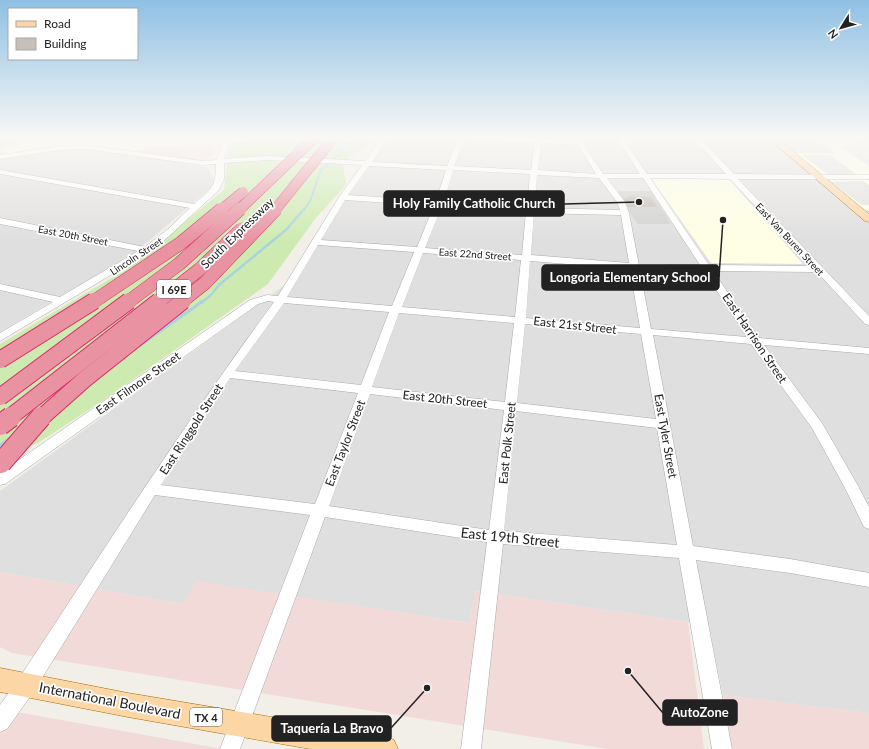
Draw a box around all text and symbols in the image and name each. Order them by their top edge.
legend [8,8,138,60]
north arrow [821,8,861,48]
text: Road [44,16,71,31]
text: N [825,27,840,42]
text: Building [44,36,87,51]
callout: Holy Family Catholic Church [384,191,564,216]
street label: South Expressway [197,194,277,272]
text: Holy Family Catholic Church [393,195,555,211]
street label: East Van Buren Street [753,200,827,278]
street label: East 20th Street [37,222,109,248]
street label: Lincoln Street [107,234,165,277]
street label: East 22nd Street [438,245,512,263]
callout: Longoria Elementary School [542,265,719,290]
text: Longoria Elementary School [550,269,710,285]
road number: I 69E [157,280,191,298]
street label: East Harrison Street [719,290,791,386]
street label: East 21st Street [533,313,618,337]
street label: East Filmore Street [93,348,184,418]
street label: East Ringgold Street [156,380,226,477]
street label: East 20th Street [402,387,489,411]
street label: East Tyler Street [651,393,681,480]
street label: East Taylor Street [322,397,369,488]
street label: East Polk Street [495,400,519,485]
street label: East 19th Street [460,523,560,551]
street label: International Boulevard [38,678,182,722]
callout: AutoZone [663,700,737,725]
text: AutoZone [670,704,729,720]
road number: TX 4 [190,708,222,726]
callout: Taquería La Bravo [272,716,391,741]
text: Taquería La Bravo [281,720,384,736]

